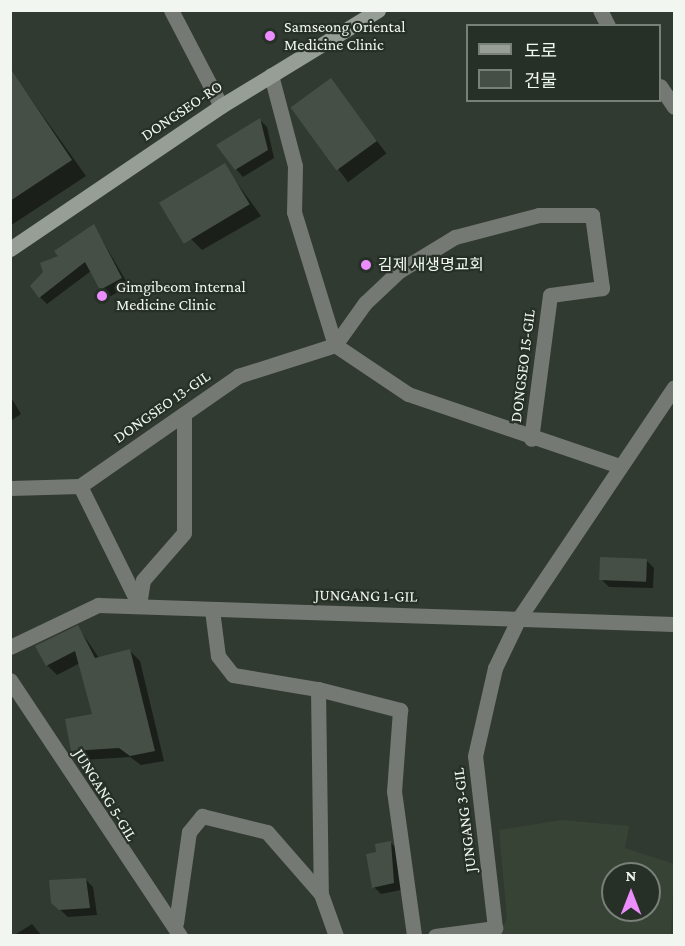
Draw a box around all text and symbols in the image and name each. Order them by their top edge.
place label: Samseong Oriental Medicine Clinic [284,17,405,55]
legend [466,24,661,102]
marker: Samseong Oriental Medicine Clinic [261,27,279,45]
text: 도로 [524,41,557,61]
text: 건물 [524,71,557,91]
street label: DONGSEO-RO [138,77,226,145]
place label: 김제 새생명교회 [378,255,484,275]
marker: 김제 새생명교회 [359,258,373,272]
place label: Gimgibeom Internal Medicine Clinic [116,277,246,315]
marker: Gimgibeom Internal Medicine Clinic [93,287,111,305]
street label: DONGSEO 15-GIL [507,308,539,424]
street label: DONGSEO 13-GIL [110,367,214,447]
street label: JUNGANG 1-GIL [314,586,418,606]
street label: JUNGANG 5-GIL [69,745,141,845]
street label: JUNGANG 3-GIL [449,767,481,873]
north arrow [601,862,661,922]
text: N [626,867,636,884]

